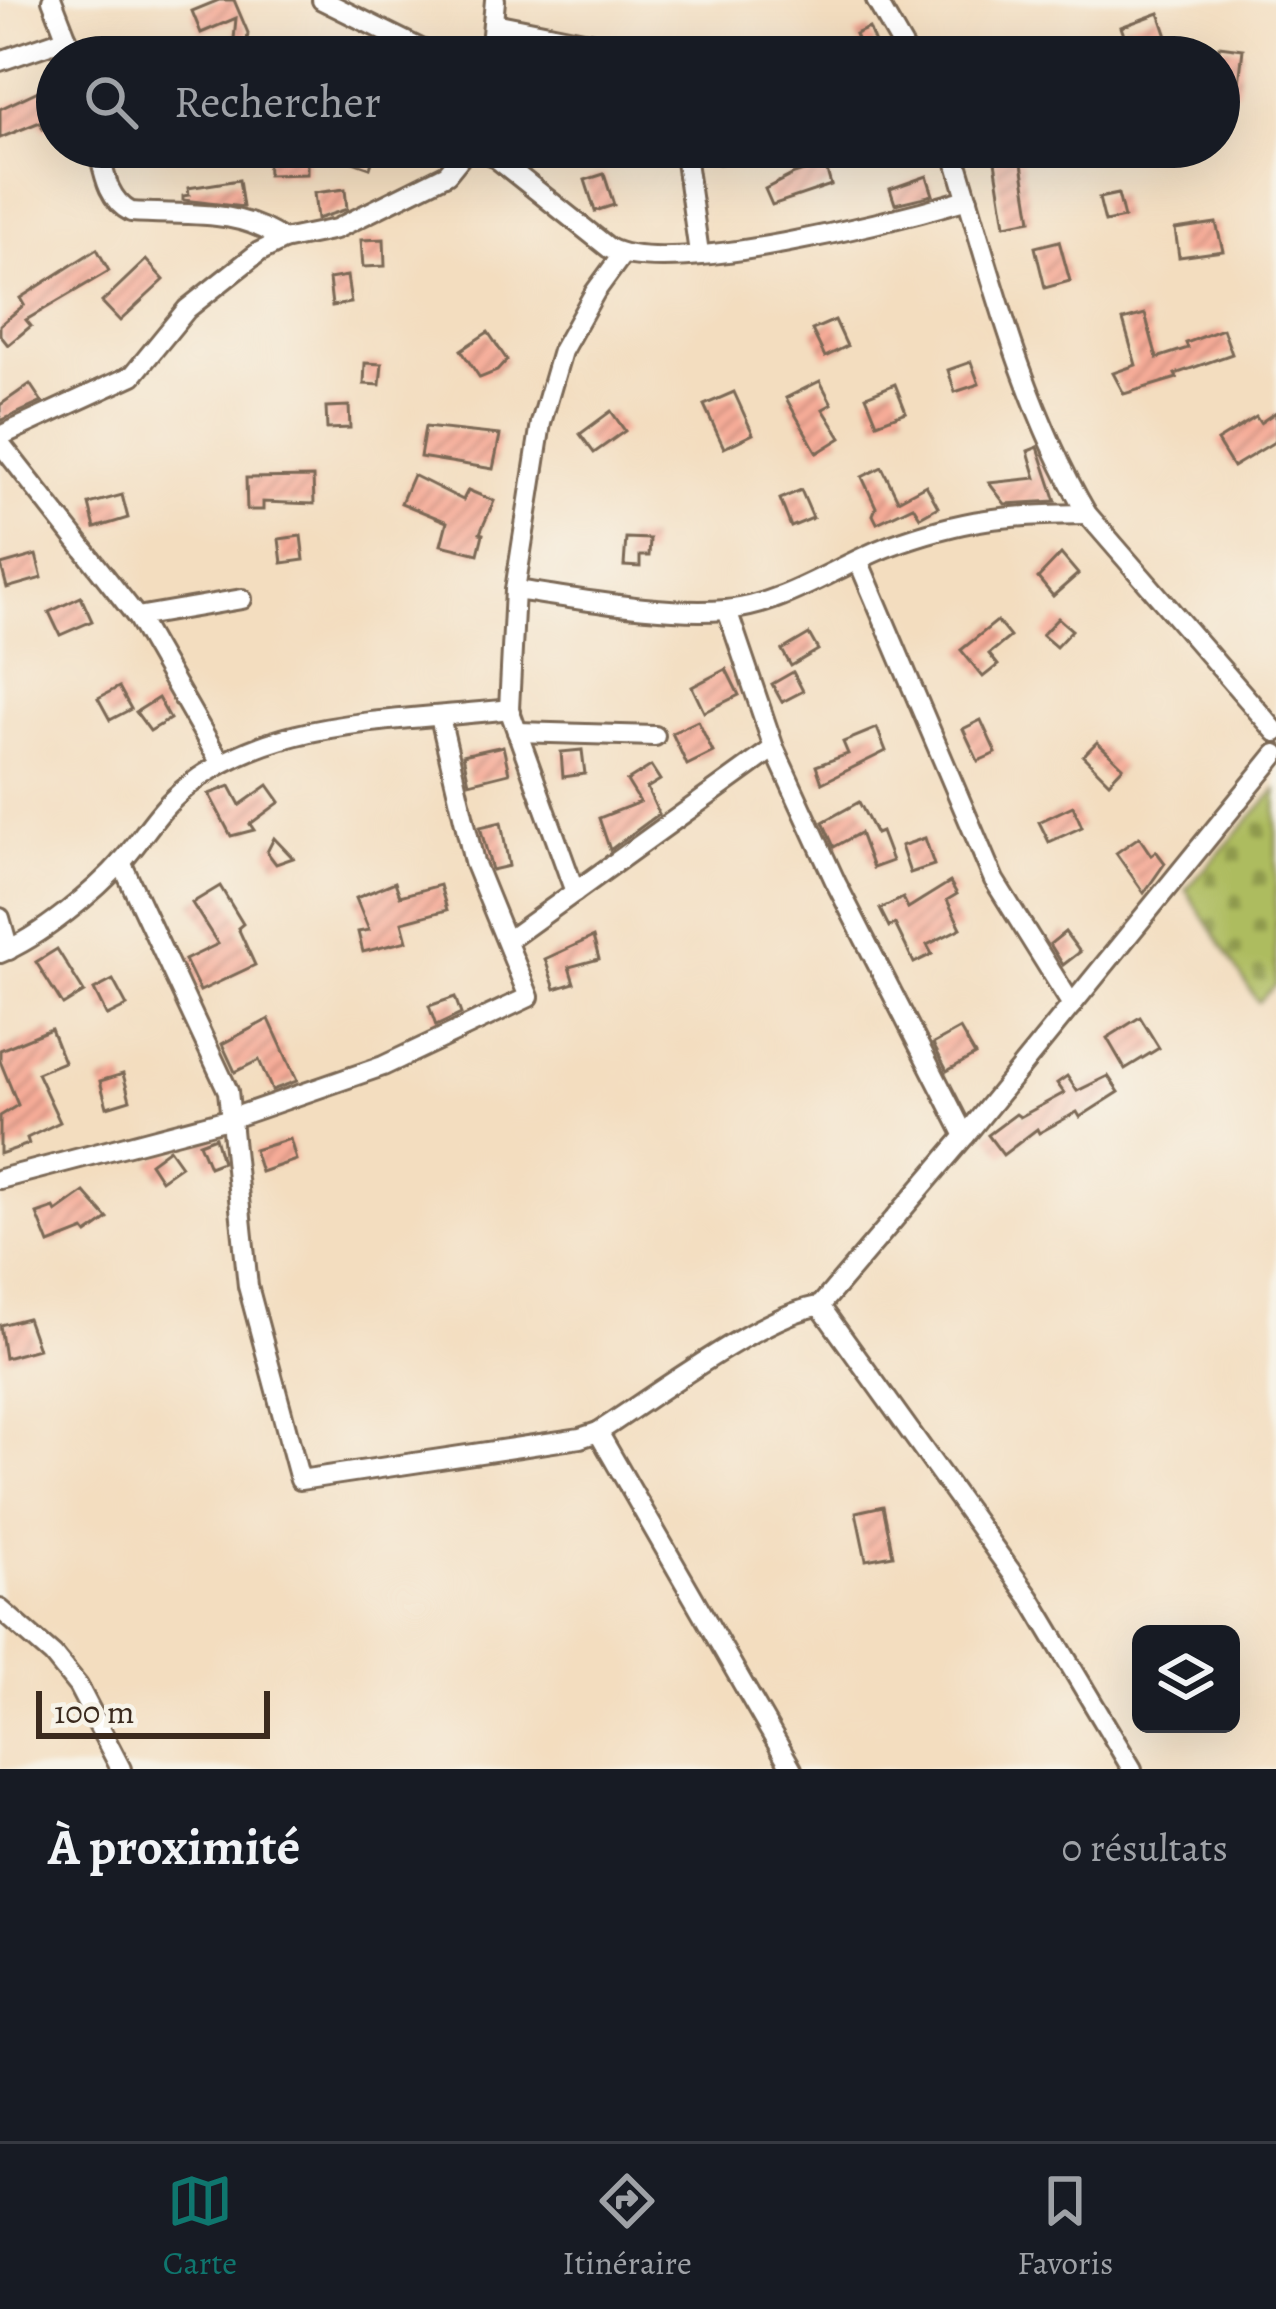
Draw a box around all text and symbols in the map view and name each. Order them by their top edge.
search box [36,36,1240,168]
icon: search [78,69,144,135]
text: Rechercher [174,71,381,133]
map controls [1132,1625,1240,1733]
button: layers [1132,1625,1240,1733]
scale bar [36,1685,270,1738]
text: 100 m [54,1689,134,1734]
text: À proximité [48,1812,300,1882]
text: 0 résultats [1062,1821,1228,1874]
tab: Carte [163,2168,237,2285]
tab: Itinéraire [563,2168,692,2285]
tab: Favoris [1017,2168,1113,2285]

